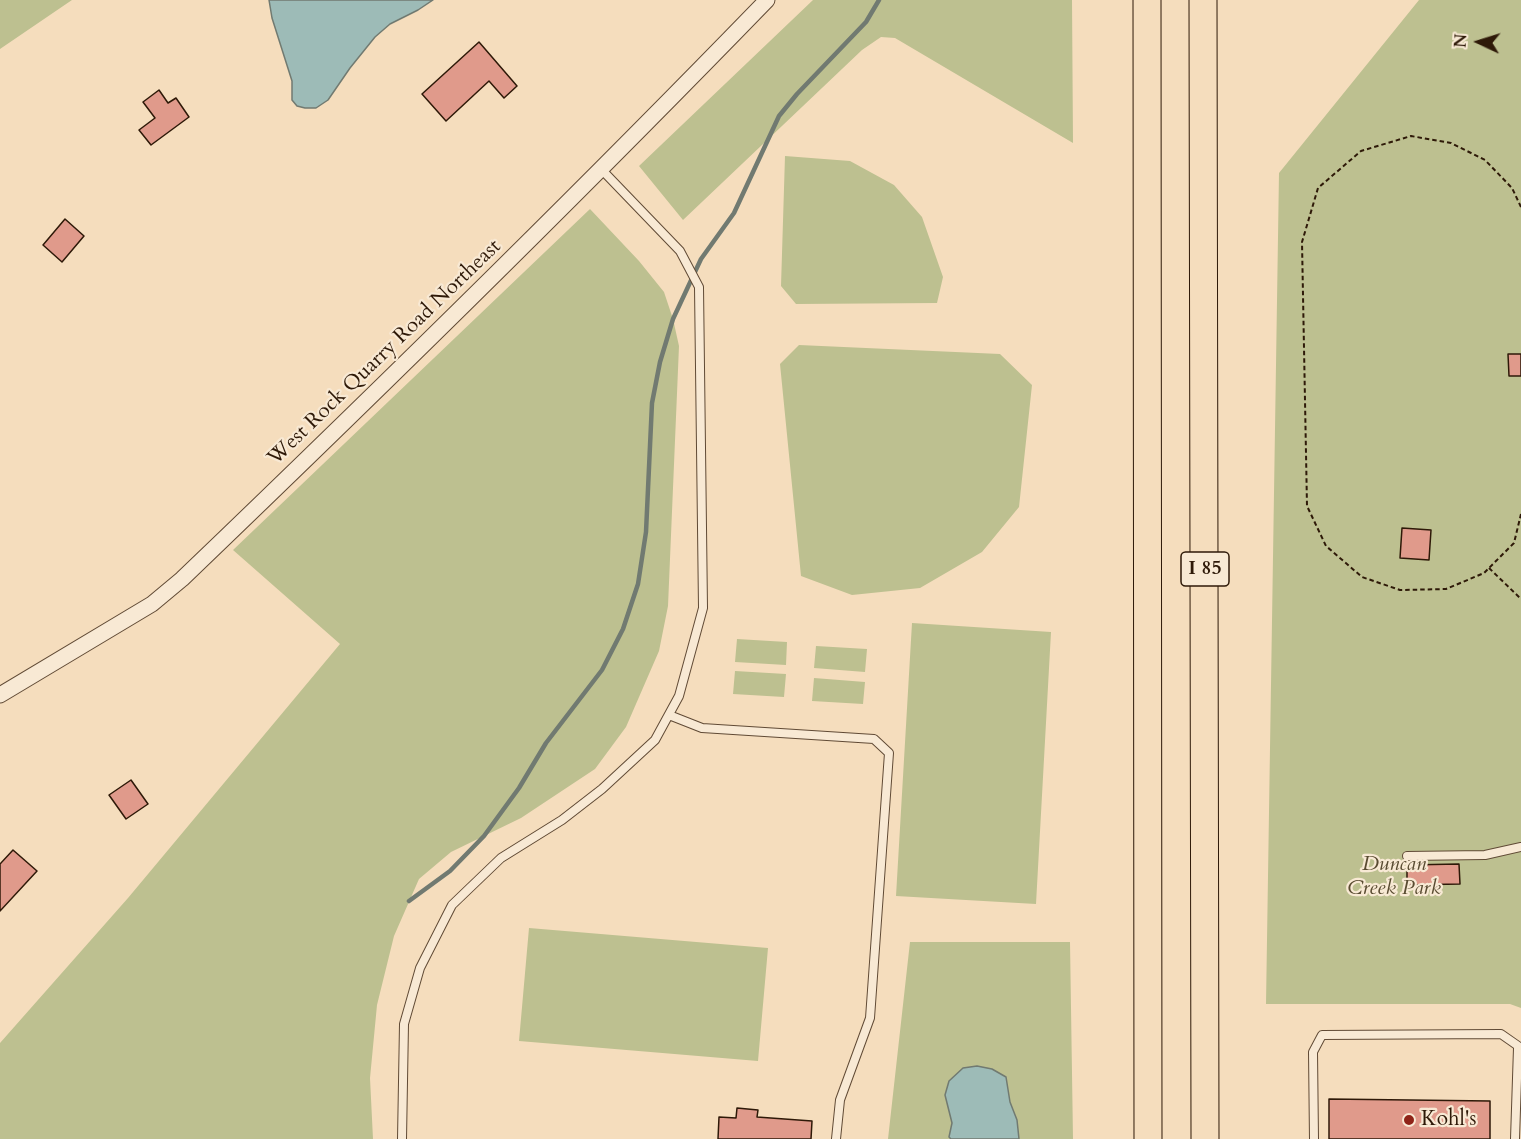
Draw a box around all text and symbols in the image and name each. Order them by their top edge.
north arrow [1449,12,1509,72]
text: N [1450,33,1473,48]
street label: West Rock Quarry Road Northeast [263,235,507,471]
road number: I 85 [1181,552,1229,586]
park label: Duncan Creek Park [1347,852,1441,902]
place label: Kohl's [1421,1107,1477,1133]
marker: Kohl's [1402,1113,1416,1127]

